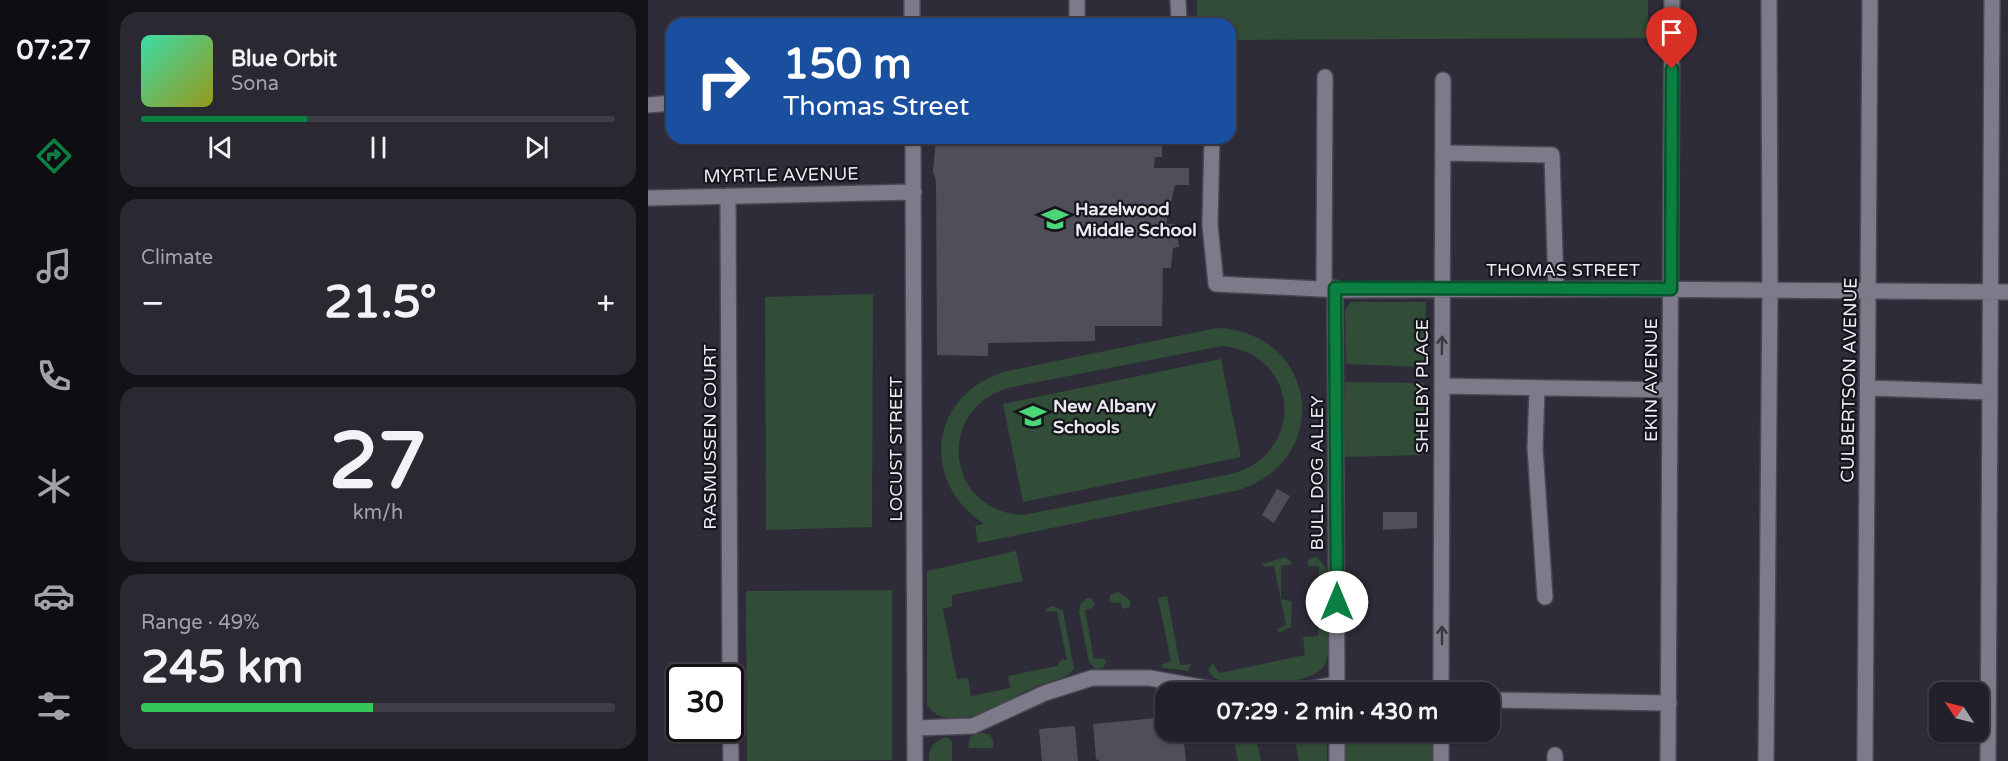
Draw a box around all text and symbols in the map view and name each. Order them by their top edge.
pin [1646,7,1697,69]
icon: arrive [1655,16,1688,49]
text: 07:27 [17,34,91,67]
text: 150 m [783,39,912,90]
icon: right [684,42,762,120]
text: Blue Orbit [231,46,337,72]
text: Sona [231,72,279,96]
text: Thomas Street [783,90,969,123]
icon: previous [204,131,237,164]
icon: pause [362,131,395,164]
icon: next [520,131,553,164]
icon: directions [33,135,75,177]
street label: MYRTLE AVENUE [703,163,859,187]
place label: Hazelwood Middle School [1075,198,1197,241]
school or university icon: Hazelwood Middle School [1040,204,1070,234]
icon: music [33,245,75,287]
text: Climate [141,246,213,270]
street label: THOMAS STREET [1486,259,1640,281]
text: 21.5° [324,276,437,330]
street label: CULBERTSON AVENUE [1836,277,1862,483]
text: − [141,284,165,323]
text: + [596,284,615,323]
street label: EKIN AVENUE [1640,318,1662,442]
street label: SHELBY PLACE [1411,319,1433,453]
one-way arrow [1436,336,1447,356]
street label: RASMUSSEN COURT [699,344,721,530]
icon: phone [33,355,75,397]
street label: LOCUST STREET [885,376,907,522]
place label: New Albany Schools [1053,395,1156,438]
street label: BULL DOG ALLEY [1306,395,1328,551]
school or university icon: New Albany Schools [1018,401,1048,431]
text: 27 [329,415,427,509]
icon: climate [33,465,75,507]
text: km/h [353,501,403,525]
position arrow [1305,570,1369,634]
icon: car [33,575,75,617]
text: Range · 49% [141,611,260,635]
one-way arrow [1436,625,1447,645]
text: 245 km [141,641,303,695]
speed limit sign: 30 [666,664,744,742]
north arrow [1929,682,1989,742]
map controls [1929,682,1989,742]
icon: filters [33,685,75,727]
text: 07:29 · 2 min · 430 m [1217,699,1438,725]

